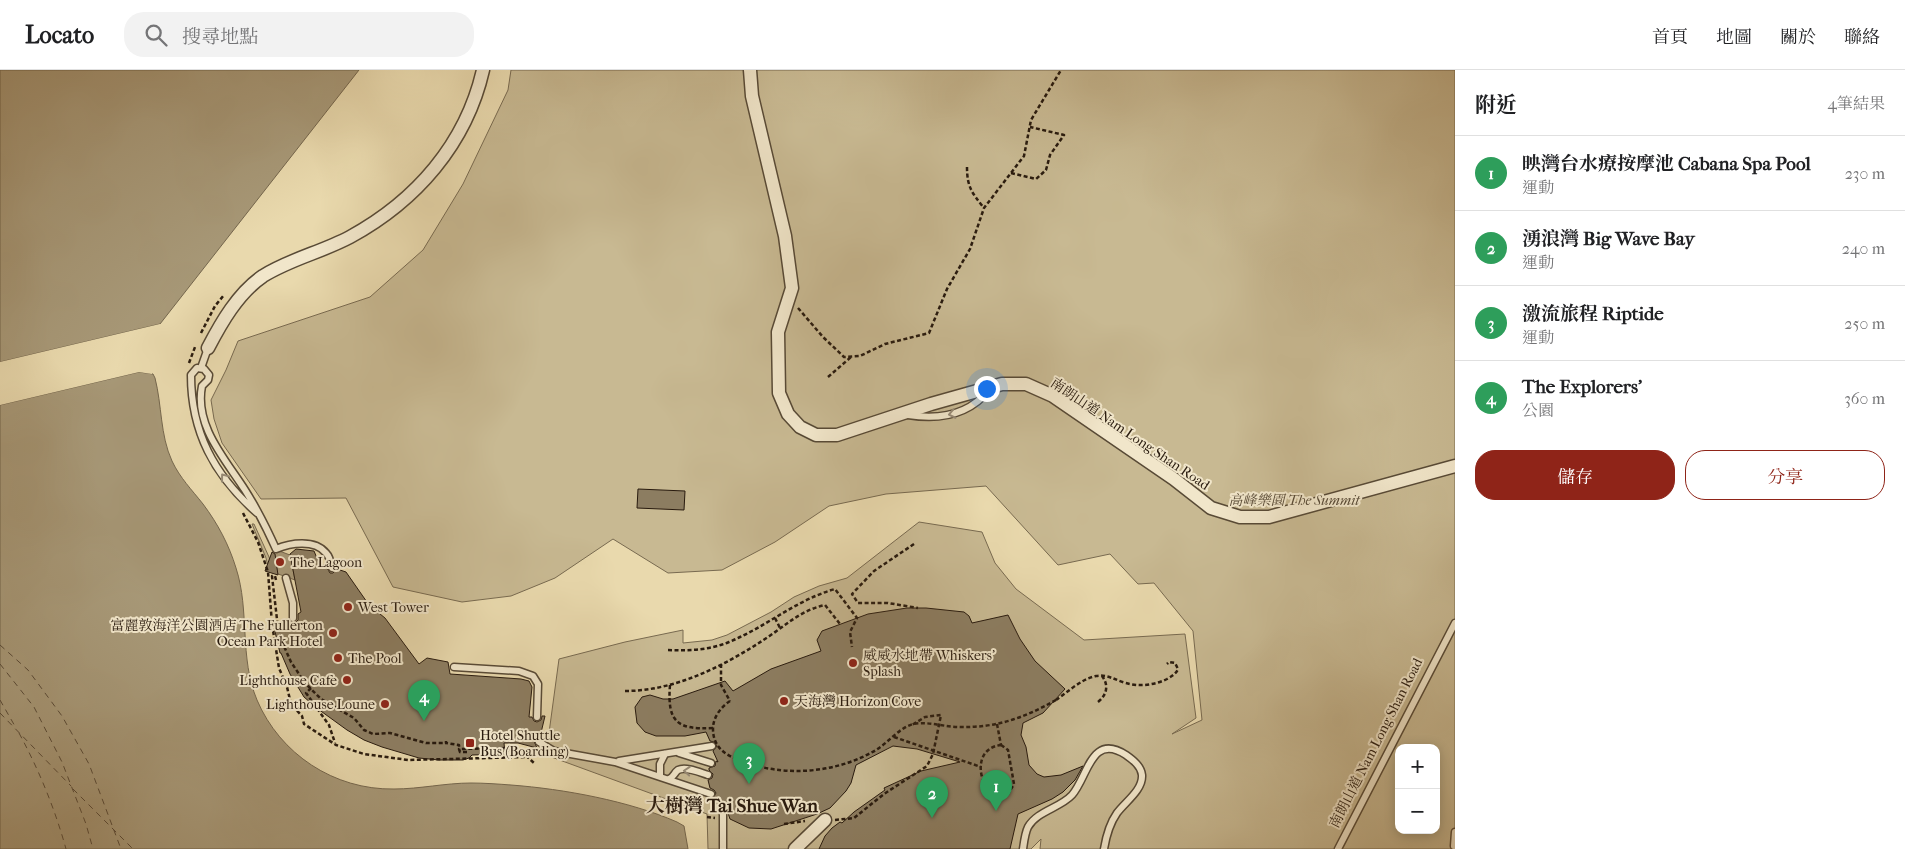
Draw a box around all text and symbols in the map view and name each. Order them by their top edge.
search box [124,12,474,57]
text: Locato [25,21,94,49]
icon: search [142,21,170,49]
text: 搜尋地點 [182,26,258,48]
text: 首頁 [1652,27,1688,48]
text: 地圖 [1716,27,1752,48]
text: 關於 [1780,27,1816,48]
text: 聯絡 [1844,27,1880,48]
text: 附近 [1475,93,1517,117]
text: 4筆結果 [1828,94,1885,113]
text: 映灣台水療按摩池 Cabana Spa Pool [1522,153,1811,175]
text: 1 [1488,164,1494,183]
text: 230 m [1845,164,1885,183]
text: 運動 [1522,178,1554,197]
text: 湧浪灣 Big Wave Bay [1522,228,1695,250]
text: 2 [1487,239,1495,258]
text: 240 m [1842,239,1885,258]
text: 運動 [1522,253,1554,272]
text: 激流旅程 Riptide [1522,303,1664,325]
text: 3 [1488,314,1494,333]
text: 250 m [1844,314,1885,333]
text: 運動 [1522,328,1554,347]
street label: 南朗山道 Nam Long Shan Road [1047,374,1213,494]
your location [974,376,1000,402]
text: The Explorers' [1522,376,1642,398]
text: 4 [1486,389,1496,408]
text: 360 m [1844,389,1885,408]
text: 公園 [1522,401,1554,420]
one-way arrow [948,409,957,419]
button: 儲存 [1475,450,1675,500]
button: 分享 [1685,450,1885,500]
one-way arrow [222,474,230,483]
park label: 高峰樂園 The Summit [1229,492,1360,509]
place label: The Lagoon [290,554,362,571]
marker: The Lagoon [274,556,286,568]
place label: West Tower [357,599,429,616]
marker: West Tower [342,601,354,613]
place label: 富麗敦海洋公園酒店 The Fullerton Ocean Park Hotel [110,617,323,650]
marker: 富麗敦海洋公園酒店 The Fullerton Ocean Park Hotel [327,627,339,639]
place label: 威威水地帶 Whiskers' Splash [863,647,995,680]
place label: The Pool [348,650,402,667]
marker: The Pool [332,652,344,664]
street label: 南朗山道 Nam Long Shan Road [1326,655,1427,831]
marker: 威威水地帶 Whiskers' Splash [847,657,859,669]
place label: Lighthouse Cafe [239,672,337,689]
marker: Lighthouse Cafe [341,674,353,686]
pin: 4 [408,680,440,721]
place label: 天海灣 Horizon Cove [794,693,921,710]
marker: 天海灣 Horizon Cove [778,695,790,707]
place label: Lighthouse Loune [266,696,375,713]
marker: Lighthouse Loune [379,698,391,710]
place label: Hotel Shuttle Bus (Boarding) [480,727,569,760]
marker: Hotel Shuttle Bus (Boarding) [464,737,476,749]
pin: 3 [733,743,765,784]
map controls [1395,744,1440,834]
button: + [1395,744,1440,789]
one-way arrow [682,766,690,777]
pin: 1 [980,770,1012,811]
pin: 2 [916,777,948,818]
button: − [1395,789,1440,834]
district label: 大樹灣 Tai Shue Wan [646,795,819,817]

